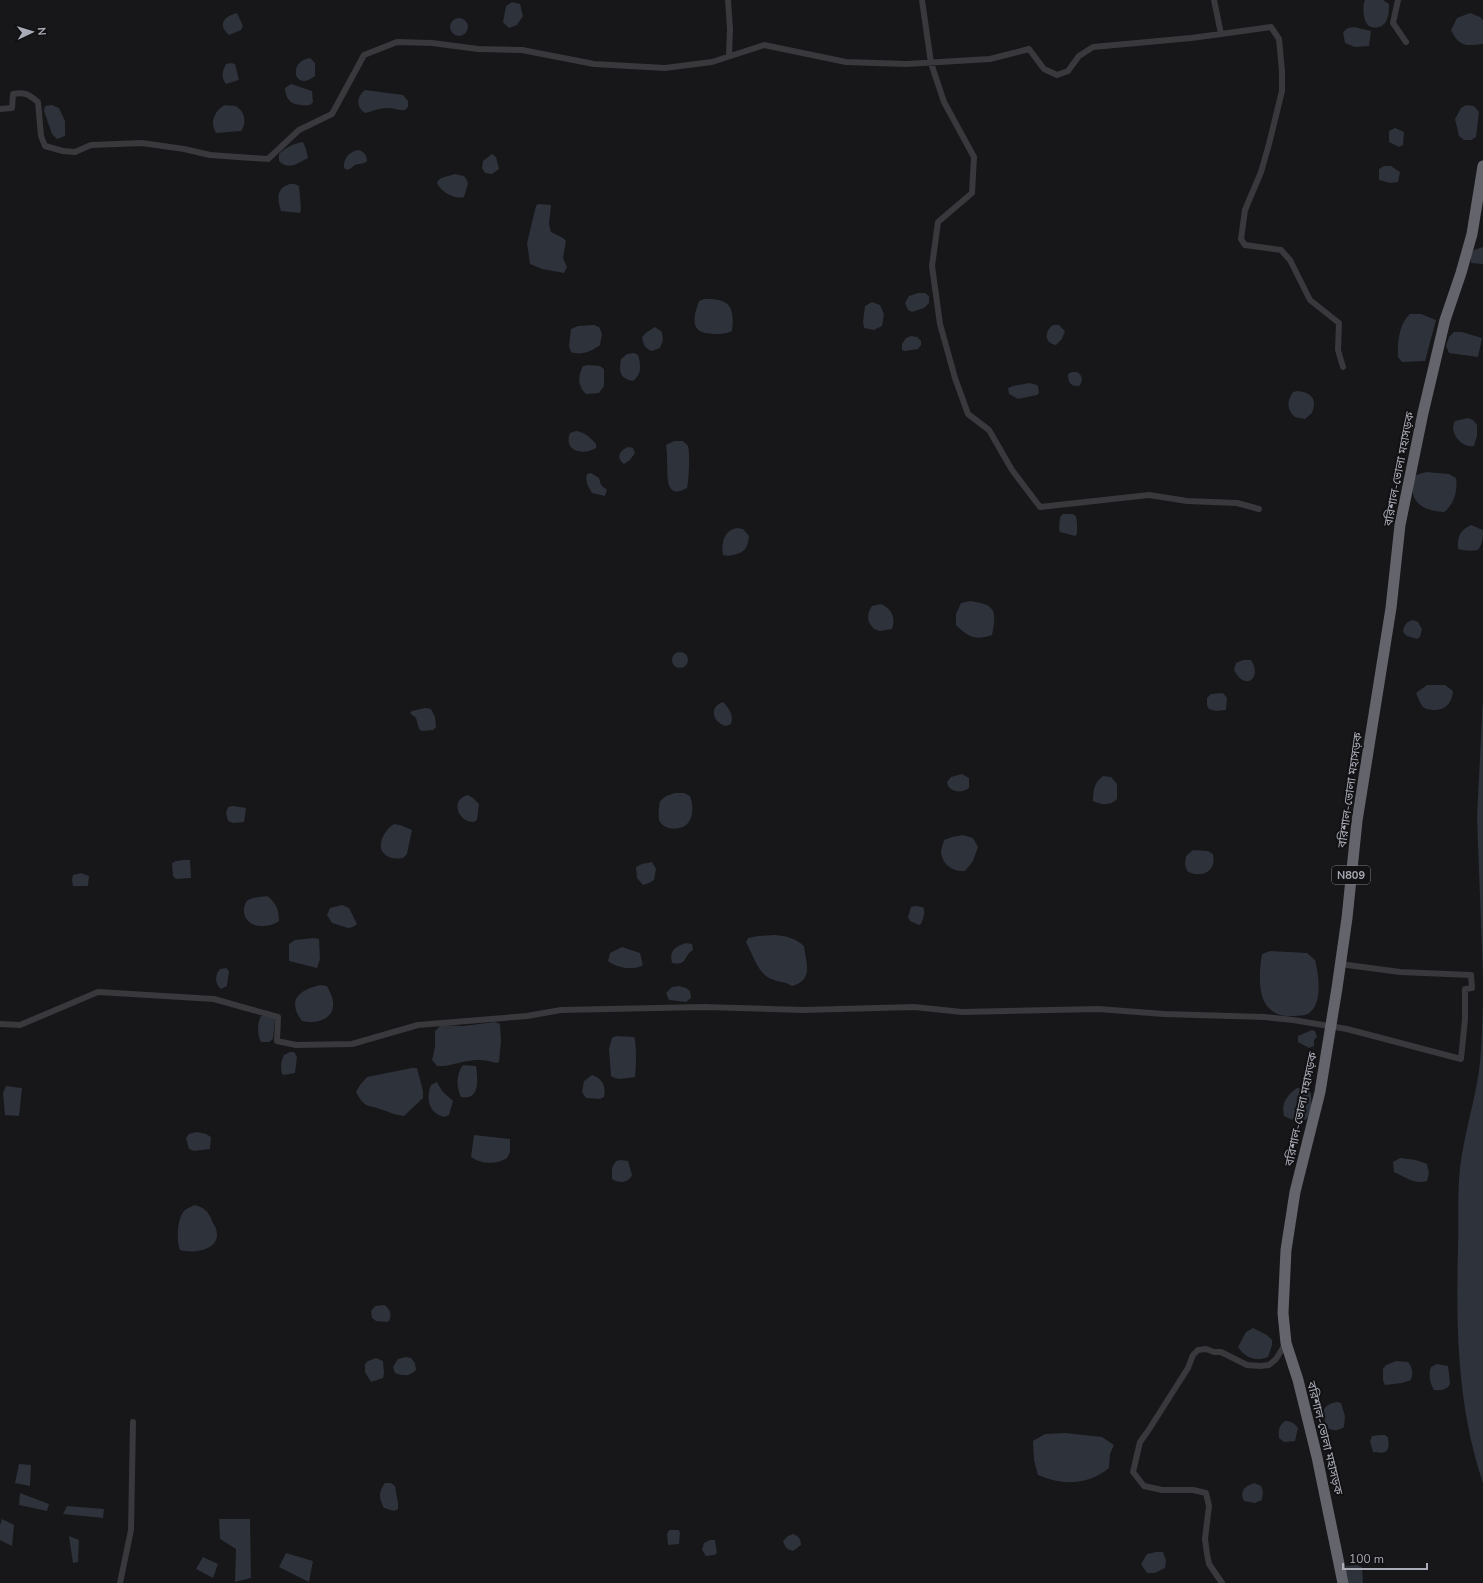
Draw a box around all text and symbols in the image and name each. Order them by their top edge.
north arrow [12,12,52,52]
text: N [34,27,49,36]
street label: বরিশাল-ভোলা মহাসড়ক [1380,410,1418,529]
street label: বরিশাল-ভোলা মহাসড়ক [1334,731,1366,850]
road number: N809 [1332,866,1370,884]
street label: বরিশাল-ভোলা মহাসড়ক [1281,1050,1321,1169]
street label: বরিশাল-ভোলা মহাসড়ক [1303,1379,1347,1497]
scale bar [1343,1545,1427,1571]
text: 100 m [1349,1551,1384,1567]

